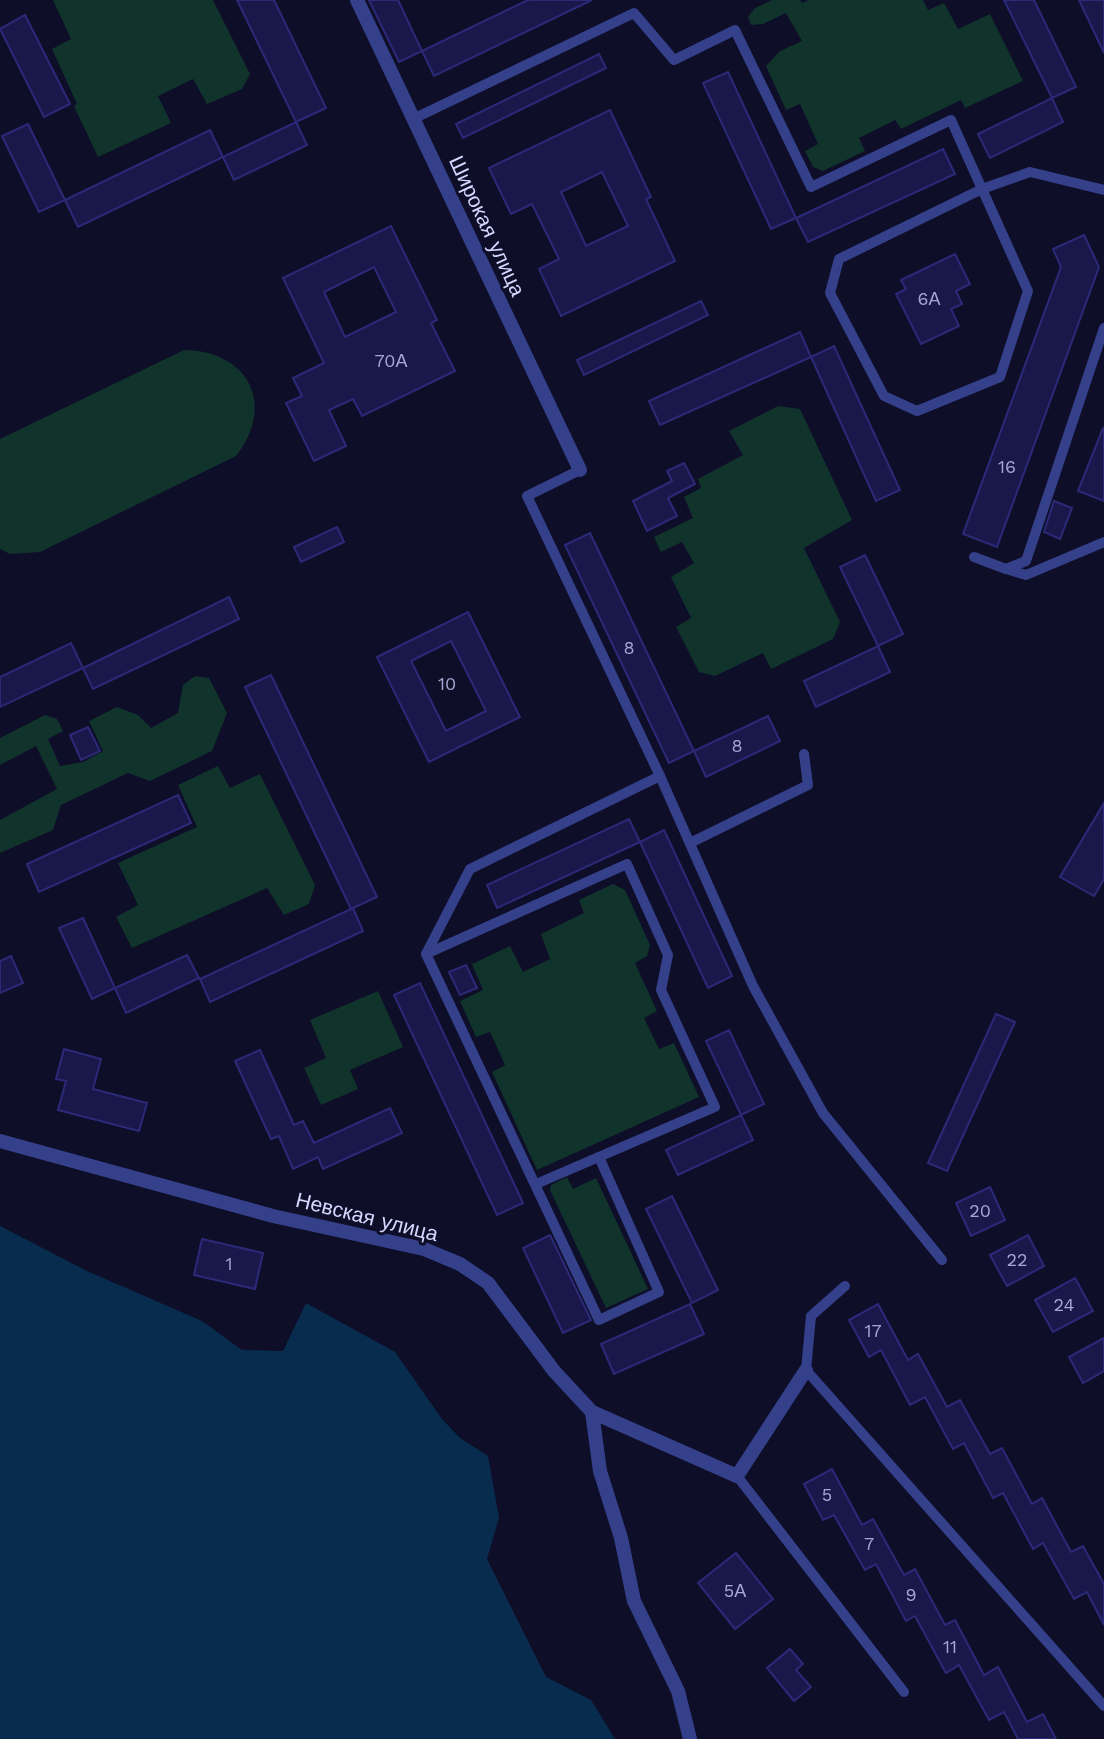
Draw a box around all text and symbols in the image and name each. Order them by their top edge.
street label: Широкая улица [444,152,531,300]
house number: 6А [918,288,940,309]
house number: 70А [375,350,407,371]
house number: 16 [998,456,1016,477]
house number: 8 [623,637,635,658]
house number: 10 [438,673,456,694]
house number: 8 [731,735,743,756]
street label: Невская улица [293,1187,441,1246]
house number: 20 [969,1200,991,1221]
house number: 22 [1007,1249,1028,1270]
house number: 1 [225,1253,233,1274]
house number: 24 [1054,1294,1074,1315]
house number: 17 [864,1320,882,1341]
house number: 5 [822,1484,832,1505]
house number: 7 [864,1533,874,1554]
house number: 5А [724,1580,746,1601]
house number: 9 [905,1584,917,1605]
house number: 11 [943,1636,957,1657]

